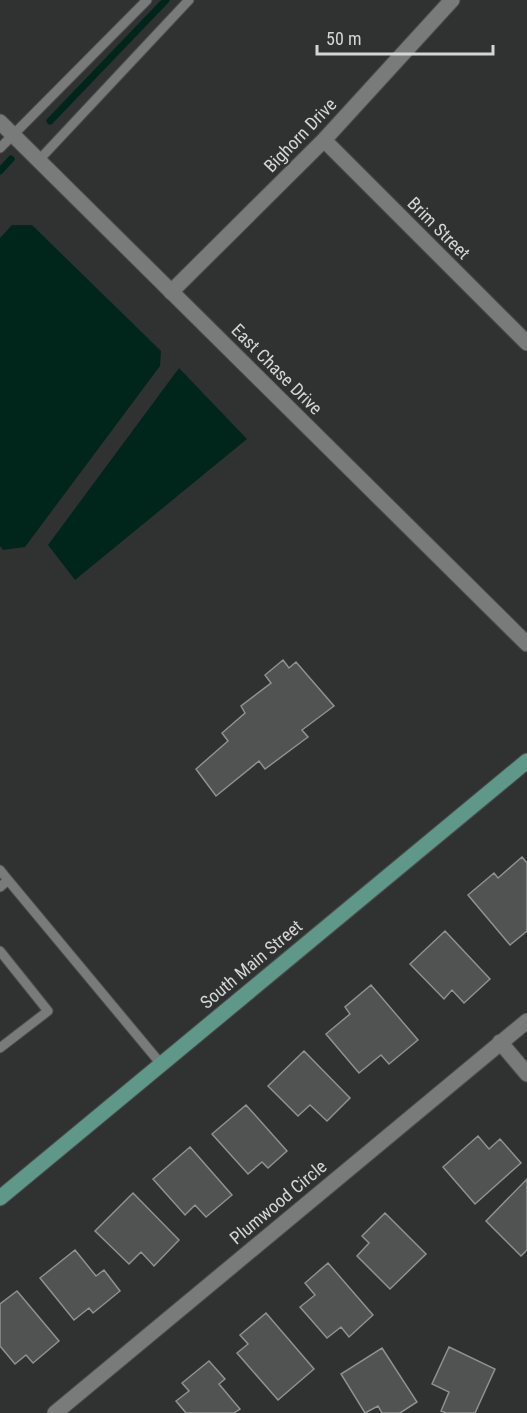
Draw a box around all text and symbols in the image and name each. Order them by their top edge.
scale bar [317,18,492,56]
text: 50 m [326,28,361,49]
street label: Bighorn Drive [260,94,340,176]
street label: Brim Street [404,193,474,263]
street label: East Chase Drive [227,319,327,419]
street label: South Main Street [196,915,306,1013]
street label: Plumwood Circle [225,1155,331,1249]

